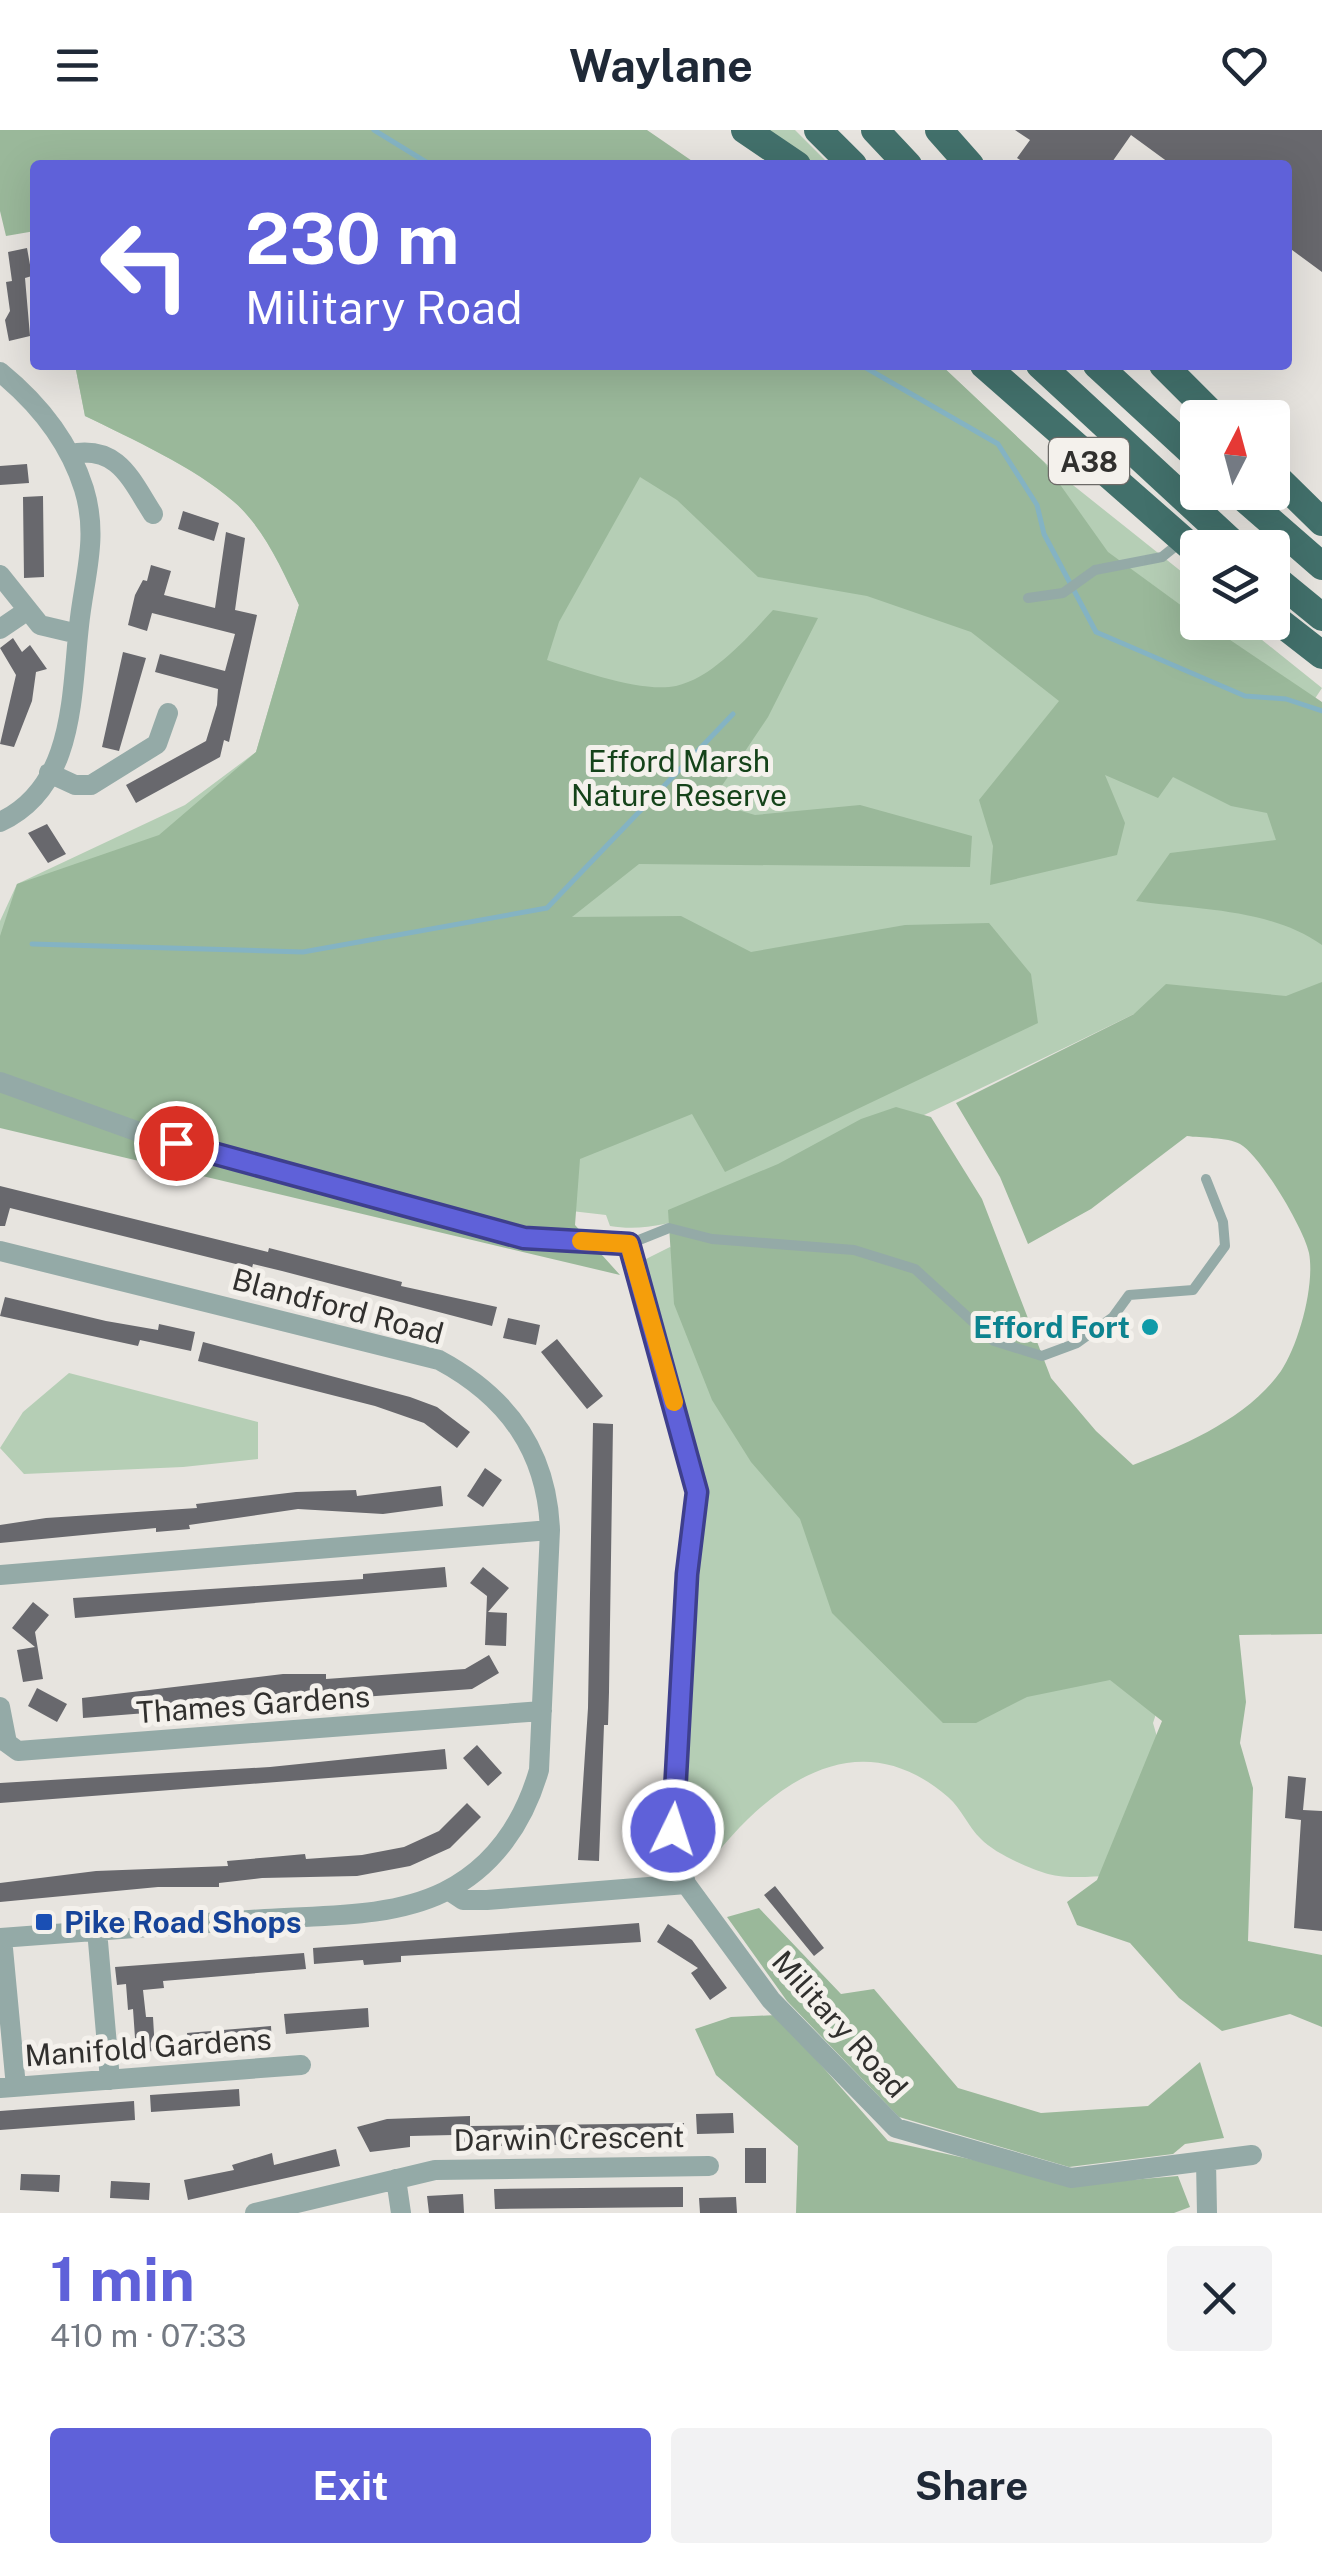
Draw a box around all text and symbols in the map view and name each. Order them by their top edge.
icon: menu [50,38,105,93]
icon: heart [1217,38,1272,93]
text: Waylane [569,39,753,92]
text: 230 m [245,197,459,280]
icon: left [80,200,210,330]
text: Military Road [245,281,523,334]
north arrow [1180,400,1290,510]
map controls [1180,400,1290,640]
road number: A38 [1049,438,1129,484]
button: layers [1180,530,1290,640]
park label: Efford Marsh Nature Reserve [571,743,787,813]
pin [134,1101,219,1186]
icon: arrive [149,1116,204,1171]
street label: Blandford Road [228,1261,448,1351]
place label: Efford Fort [973,1309,1130,1345]
marker: Efford Fort [1139,1316,1161,1338]
street label: Thames Gardens [135,1678,371,1730]
position arrow [621,1778,725,1882]
place label: Pike Road Shops [64,1904,302,1940]
marker: Pike Road Shops [33,1911,55,1933]
street label: Military Road [765,1943,915,2105]
street label: Manifold Gardens [23,2020,273,2074]
street label: Darwin Crescent [453,2118,685,2158]
text: 1 min [50,2244,195,2315]
button: close [1167,2246,1272,2351]
text: 410 m · 07:33 [50,2317,246,2354]
button: Exit [50,2428,651,2543]
button: Share [671,2428,1272,2543]

